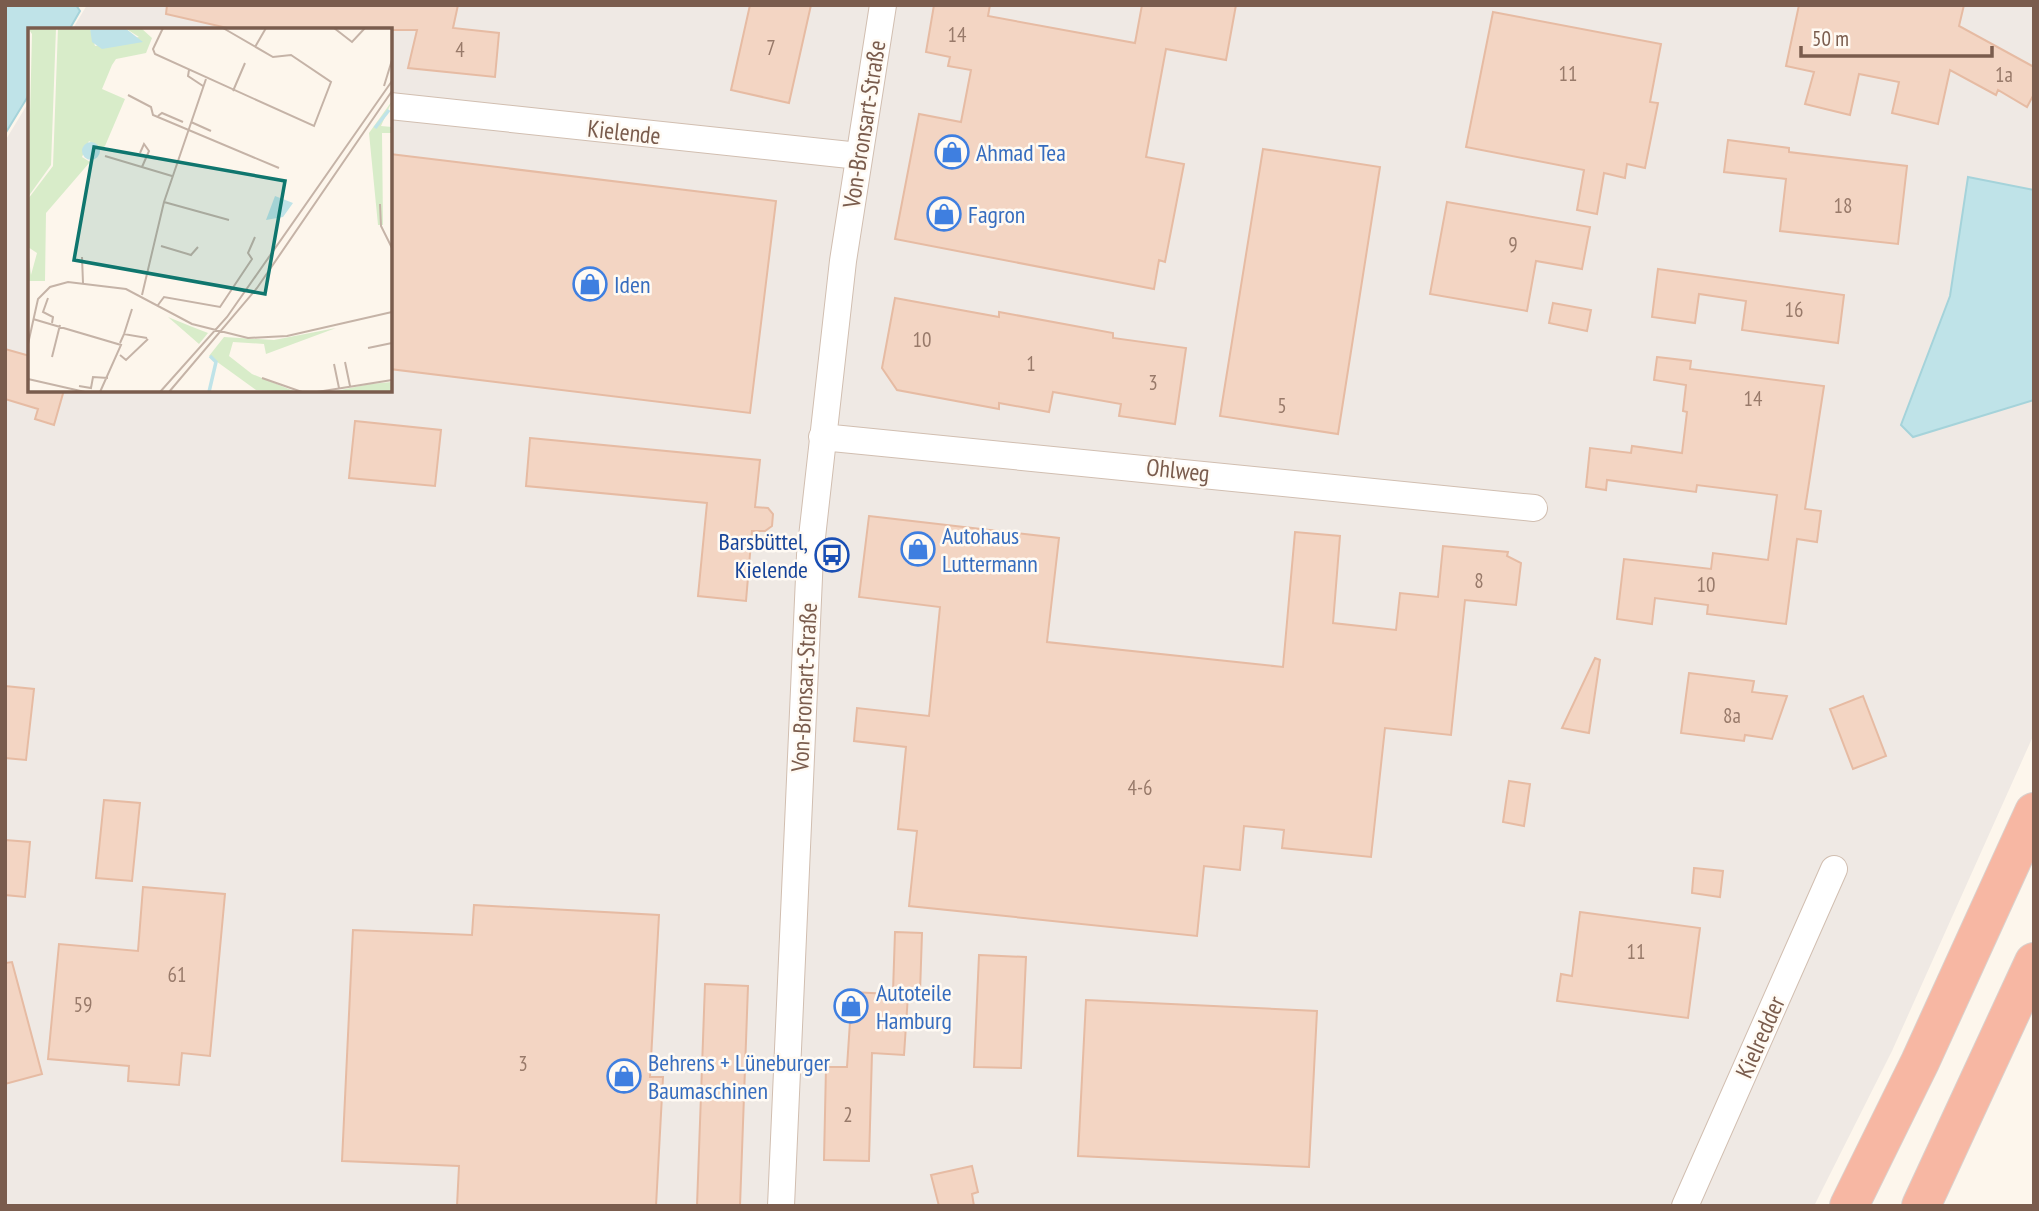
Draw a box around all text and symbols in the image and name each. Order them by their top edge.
scale bar [1801,14,1992,58]
house number: 14 [948,21,967,48]
text: 50 m [1812,25,1849,52]
inset map [28,28,392,392]
house number: 7 [766,34,776,61]
house number: 4 [455,36,465,63]
street label: Von-Bronsart-Straße [835,38,893,211]
house number: 11 [1559,60,1577,87]
house number: 1a [1995,61,2013,88]
street label: Kielende [586,113,662,151]
shop icon: Ahmad Tea [933,133,971,171]
place label: Ahmad Tea [976,137,1066,168]
house number: 18 [1834,192,1852,219]
shop icon: Fagron [925,195,963,233]
place label: Fagron [968,199,1025,230]
house number: 9 [1508,231,1518,258]
shop icon: Iden [571,265,609,303]
place label: Iden [614,269,650,300]
house number: 16 [1785,296,1803,323]
house number: 10 [913,326,931,353]
house number: 1 [1026,350,1036,377]
house number: 3 [1148,369,1158,396]
house number: 14 [1744,385,1763,412]
house number: 5 [1277,392,1287,419]
street label: Ohlweg [1145,451,1211,489]
place label: Autohaus Luttermann [942,520,1038,579]
place label: Barsbüttel, Kielende [719,526,808,585]
shop icon: Autohaus Luttermann [899,530,937,568]
bus stop icon: Barsbüttel, Kielende [813,536,851,574]
house number: 8 [1474,567,1484,594]
house number: 10 [1697,571,1715,598]
street label: Von-Bronsart-Straße [784,602,824,773]
house number: 8a [1723,702,1741,729]
house number: 4-6 [1127,774,1153,801]
house number: 11 [1627,938,1645,965]
house number: 61 [168,961,186,988]
place label: Autoteile Hamburg [876,977,952,1036]
shop icon: Autoteile Hamburg [832,987,870,1025]
house number: 59 [74,991,92,1018]
street label: Kielredder [1728,991,1792,1083]
place label: Behrens + Lüneburger Baumaschinen [648,1047,831,1106]
house number: 3 [518,1050,528,1077]
shop icon: Behrens + Lüneburger Baumaschinen [605,1057,643,1095]
house number: 2 [843,1101,853,1128]

